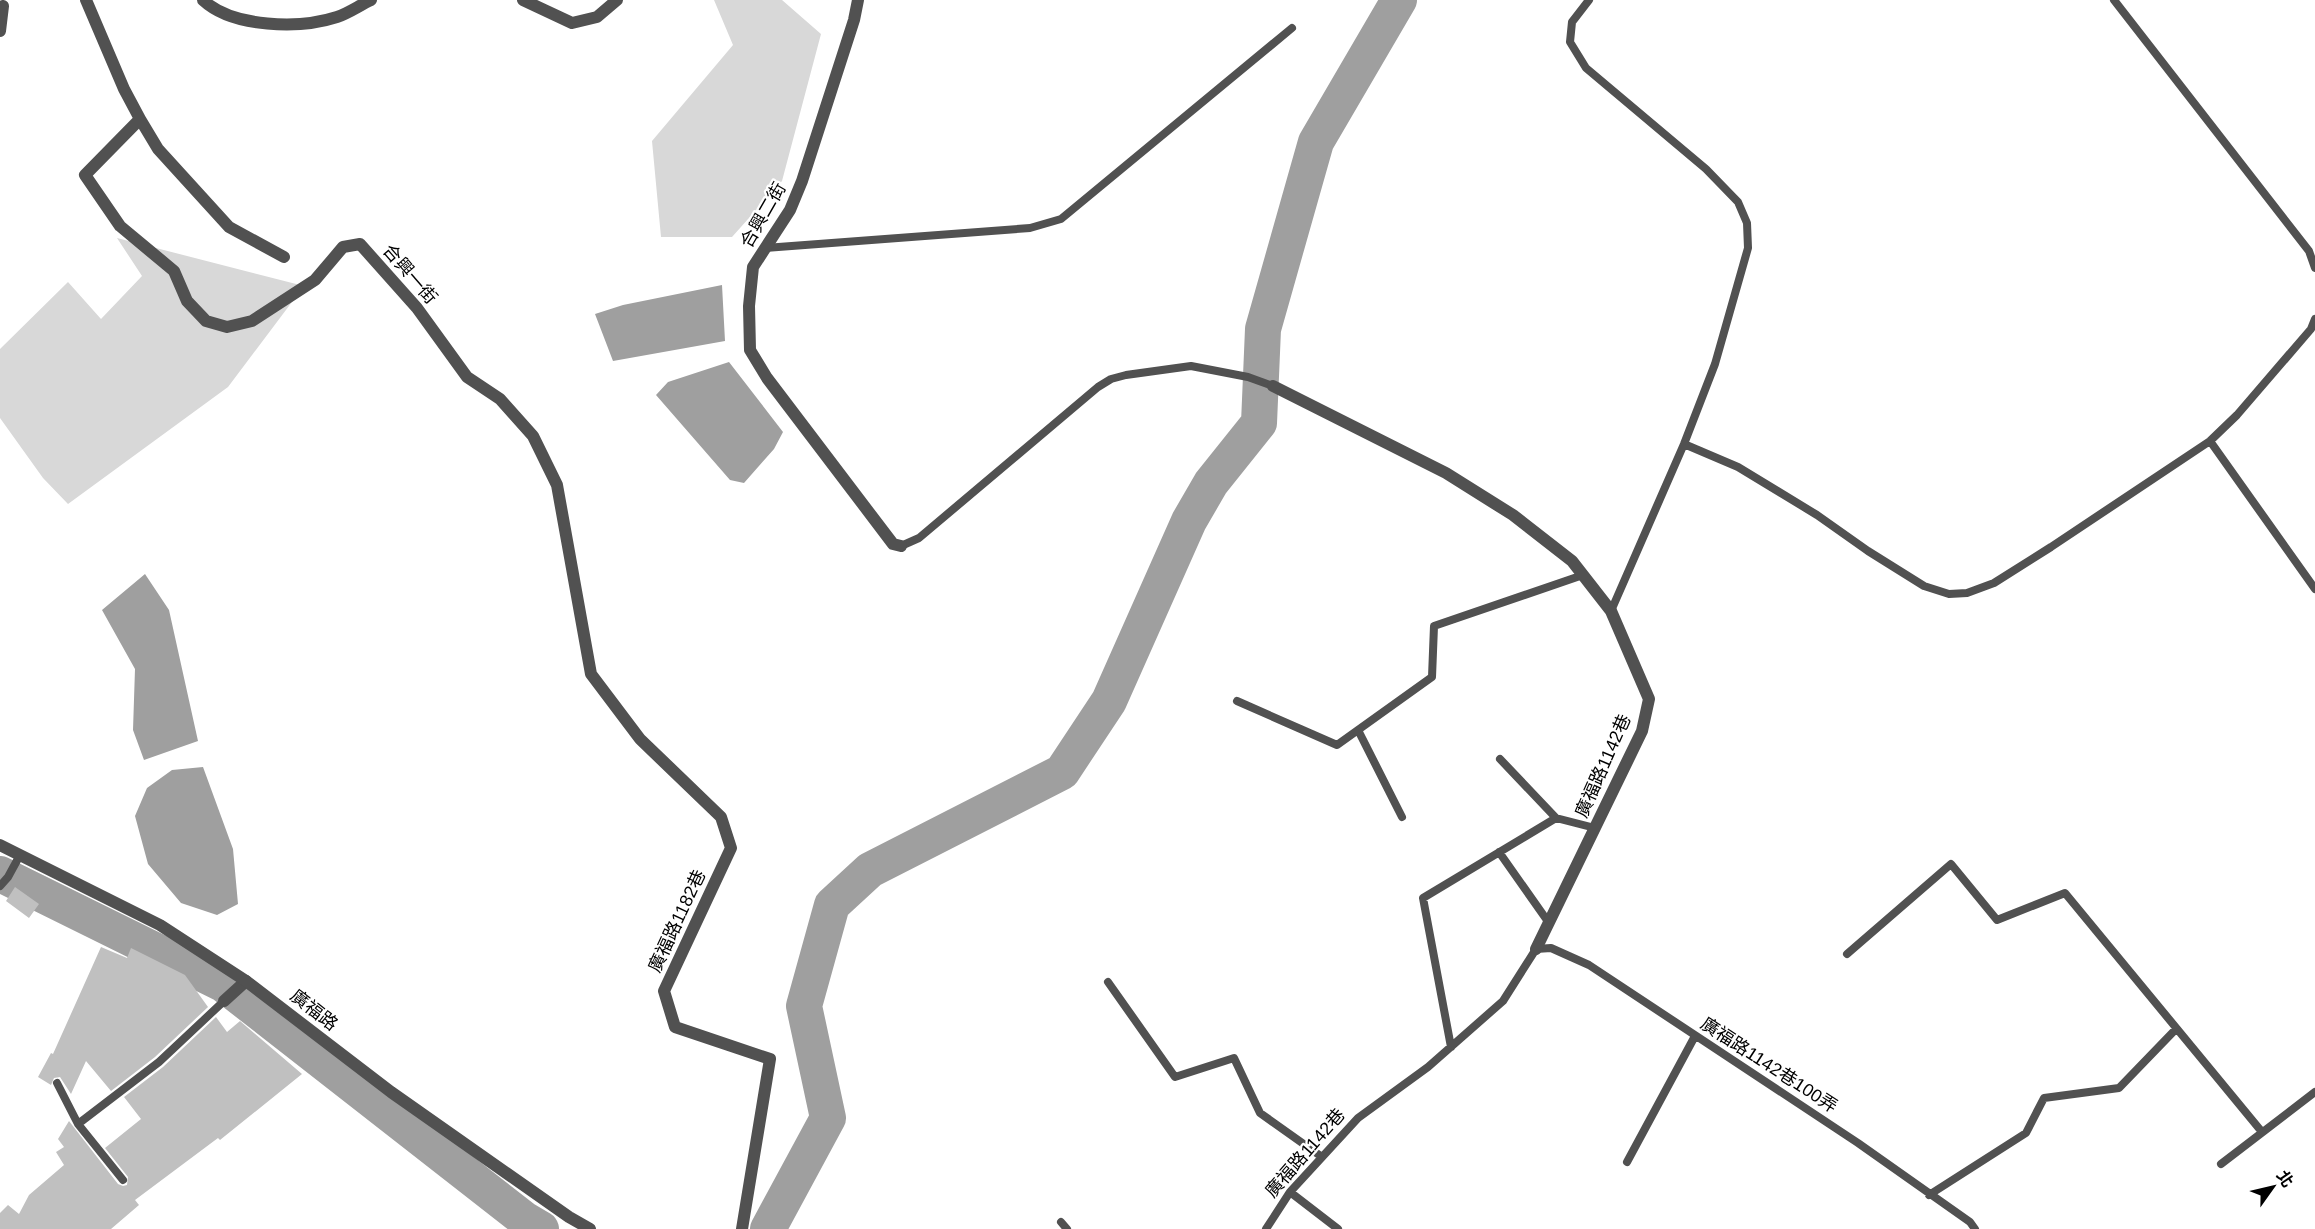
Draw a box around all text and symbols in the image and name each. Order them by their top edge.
street label: 合興二街 [736,179,790,251]
street label: 合興一街 [379,240,441,308]
street label: 廣福路1142巷 [1571,711,1635,821]
street label: 廣福路1182巷 [645,867,709,975]
street label: 廣福路 [287,985,341,1035]
street label: 廣福路1142巷100弄 [1697,1013,1841,1117]
street label: 廣福路1142巷 [1261,1105,1349,1201]
north arrow [2243,1157,2303,1217]
text: 北 [2273,1167,2297,1190]

